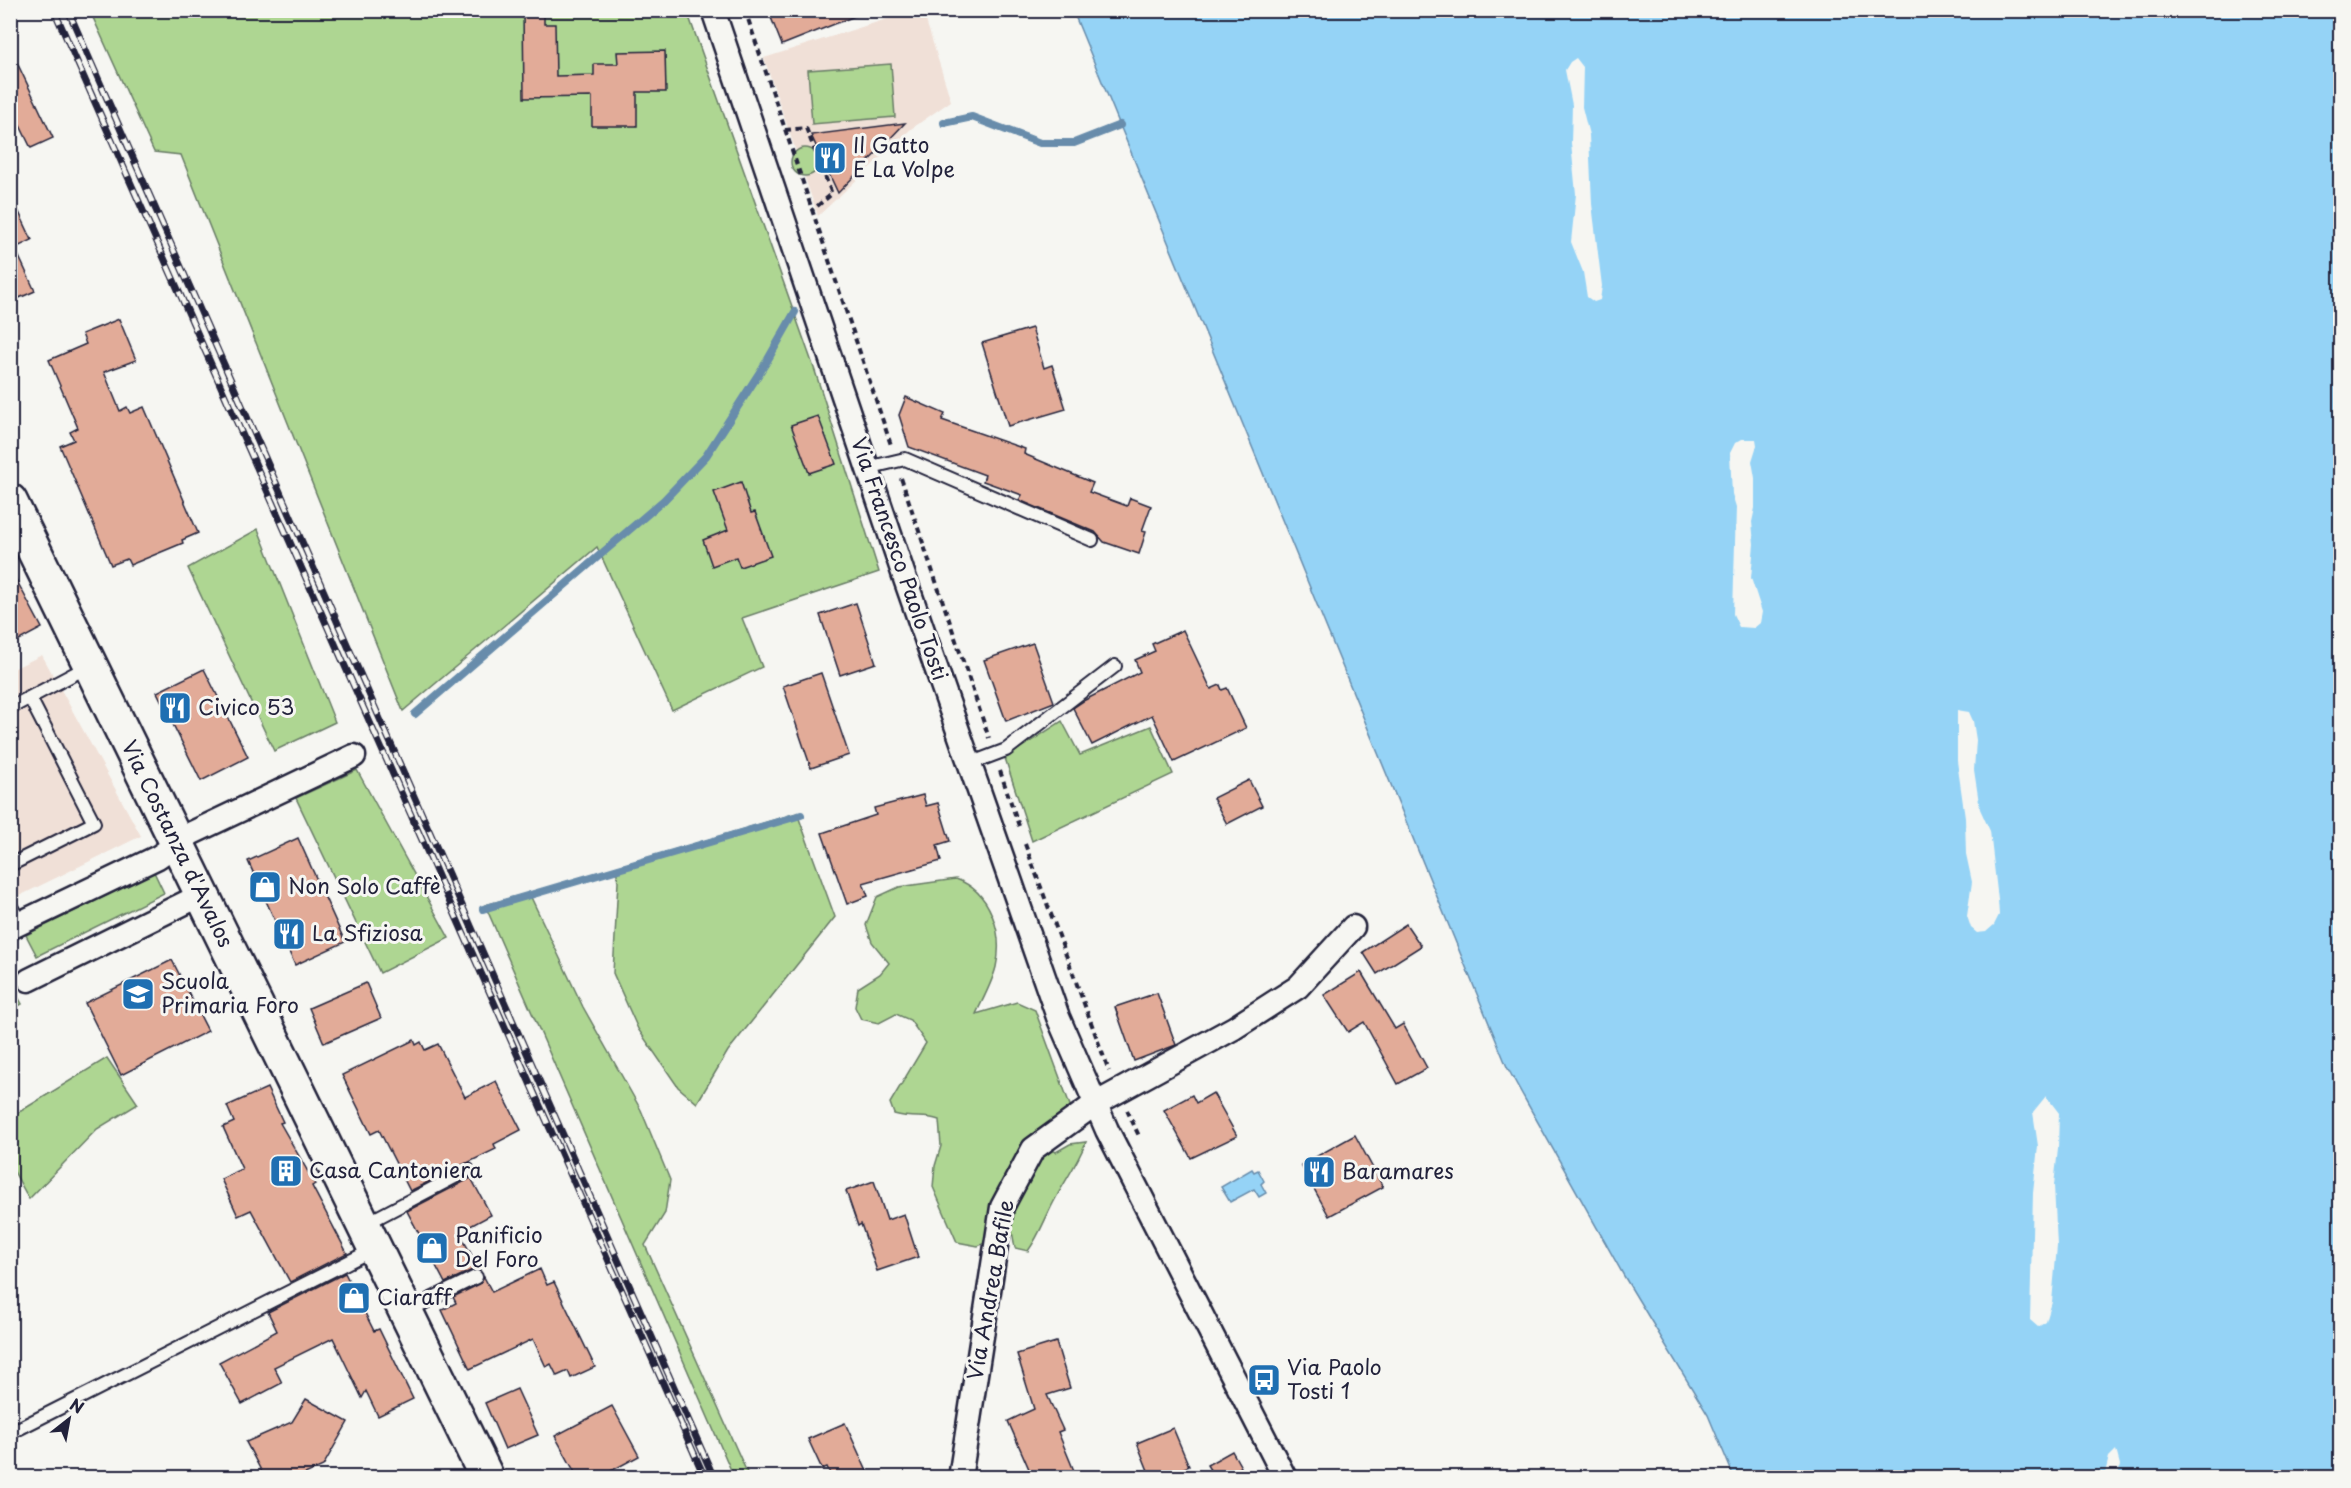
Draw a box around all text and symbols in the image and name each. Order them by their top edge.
place label: Il Gatto E La Volpe [853,128,955,184]
restaurant icon: Il Gatto E La Volpe [812,140,848,176]
street label: Via Francesco Paolo Tosti [844,432,958,684]
restaurant icon: Civico 53 [157,690,193,726]
place label: Civico 53 [198,690,294,722]
street label: Via Costanza d'Avalos [115,734,243,952]
shop icon: Non Solo Caffè [247,869,283,905]
place label: Non Solo Caffè [288,869,441,901]
restaurant icon: La Sfiziosa [271,916,307,952]
place label: La Sfiziosa [312,916,423,948]
place label: Scuola Primaria Foro [161,964,299,1020]
school or university icon: Scuola Primaria Foro [120,976,156,1012]
building icon: Casa Cantoniera [268,1153,304,1189]
place label: Casa Cantoniera [309,1153,483,1185]
restaurant icon: Baramares [1301,1154,1337,1190]
place label: Baramares [1342,1154,1454,1186]
street label: Via Andrea Bafile [957,1197,1021,1382]
place label: Panificio Del Foro [455,1218,543,1274]
shop icon: Panificio Del Foro [414,1230,450,1266]
shop icon: Ciaraff [336,1280,372,1316]
place label: Ciaraff [377,1280,453,1312]
place label: Via Paolo Tosti 1 [1287,1350,1382,1406]
bus stop icon: Via Paolo Tosti 1 [1246,1362,1282,1398]
north arrow [39,1389,99,1449]
text: N [66,1392,89,1419]

